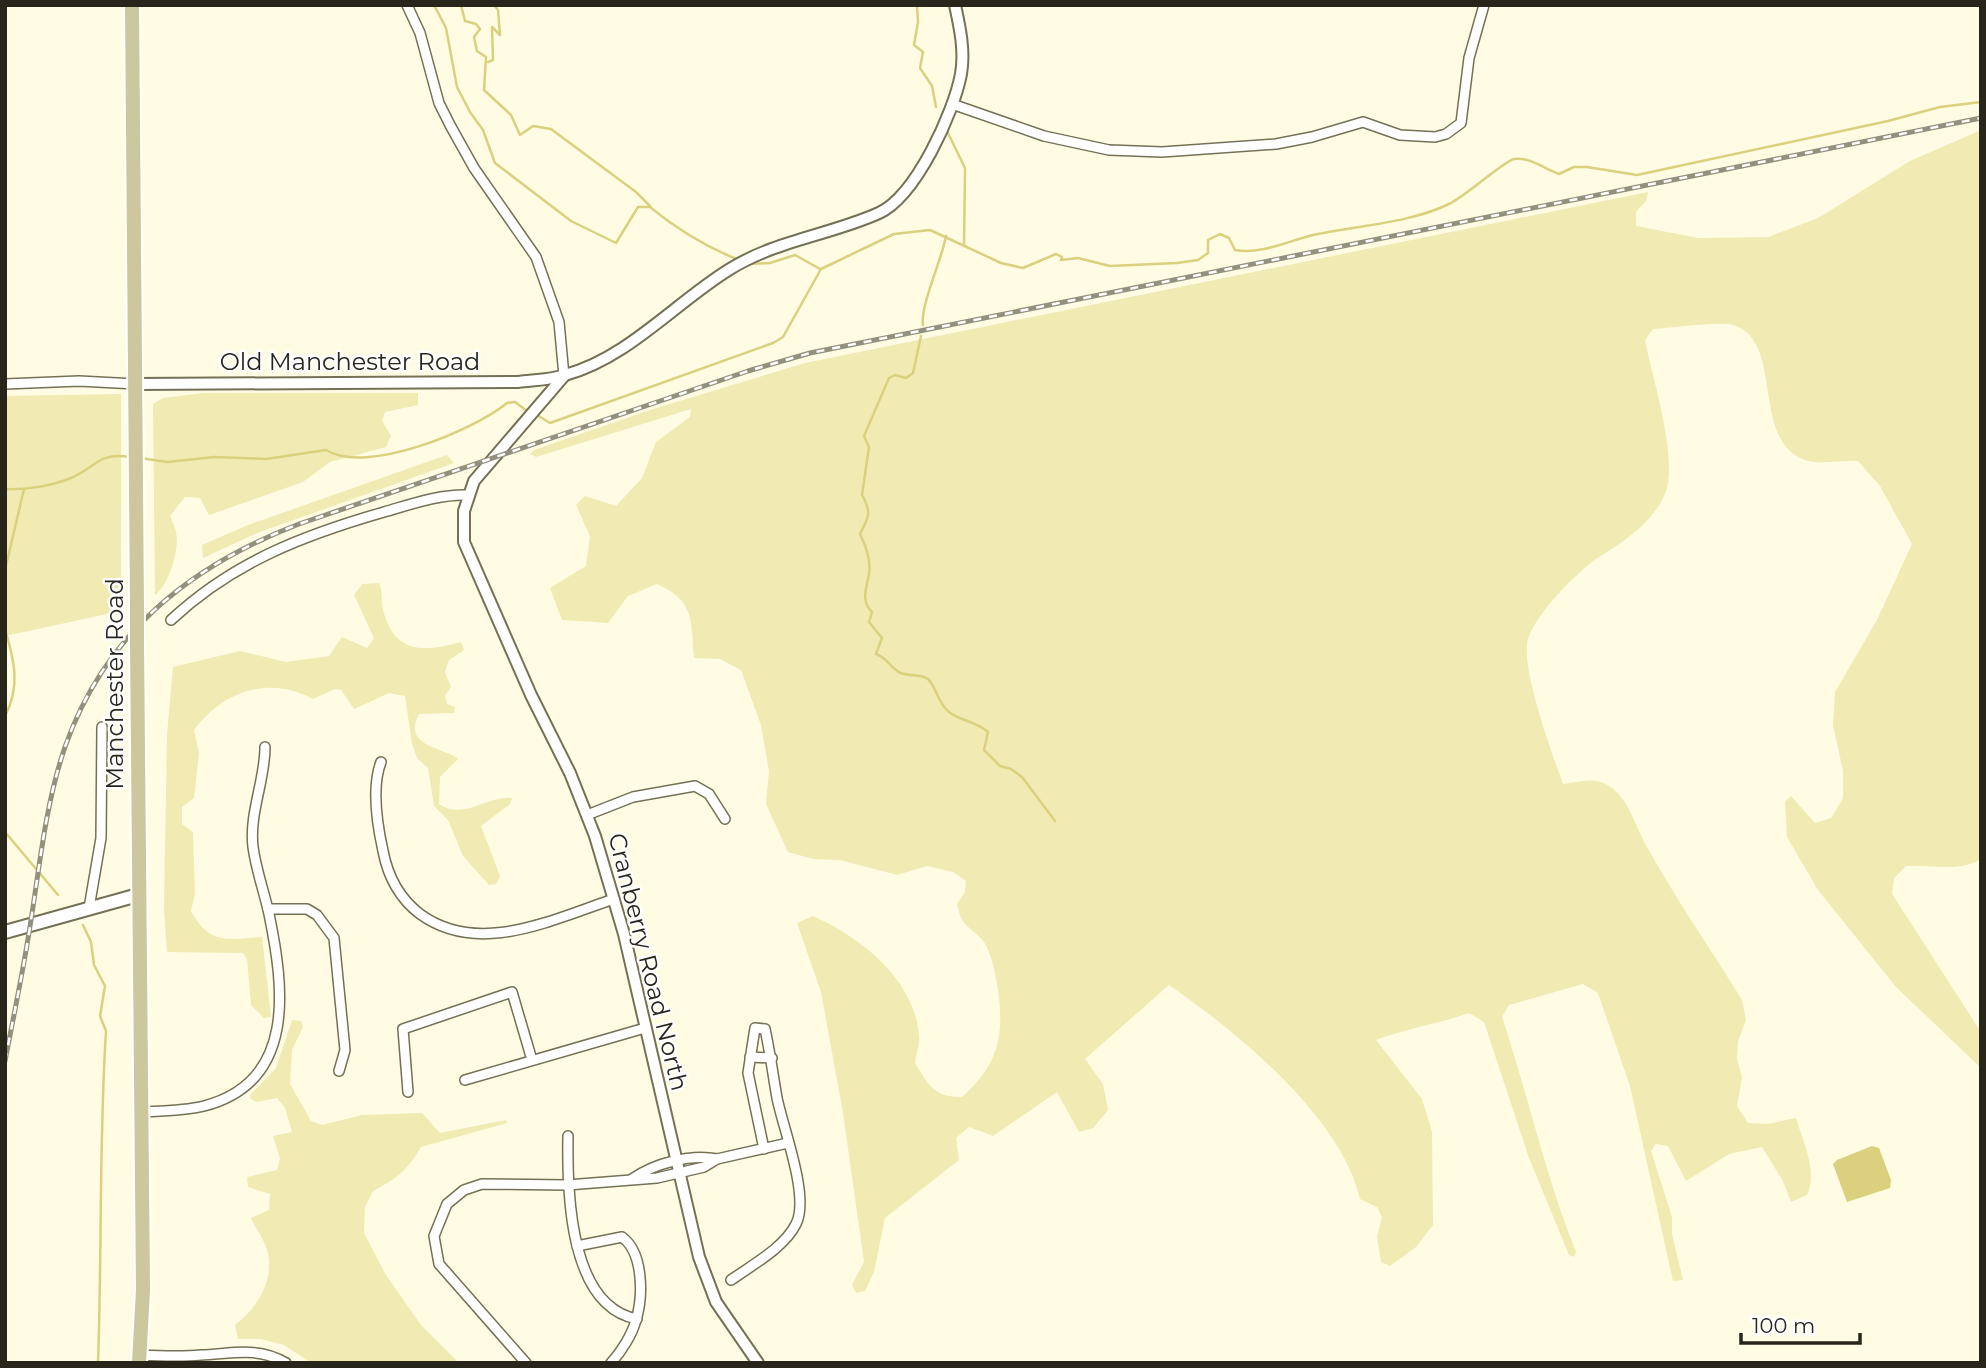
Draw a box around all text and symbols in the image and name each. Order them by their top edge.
street label: Old Manchester Road [220,347,480,376]
street label: Manchester Road [100,578,129,790]
street label: Cranberry Road North [602,830,695,1094]
scale bar [1741,1302,1860,1346]
text: 100 m [1752,1313,1815,1338]

